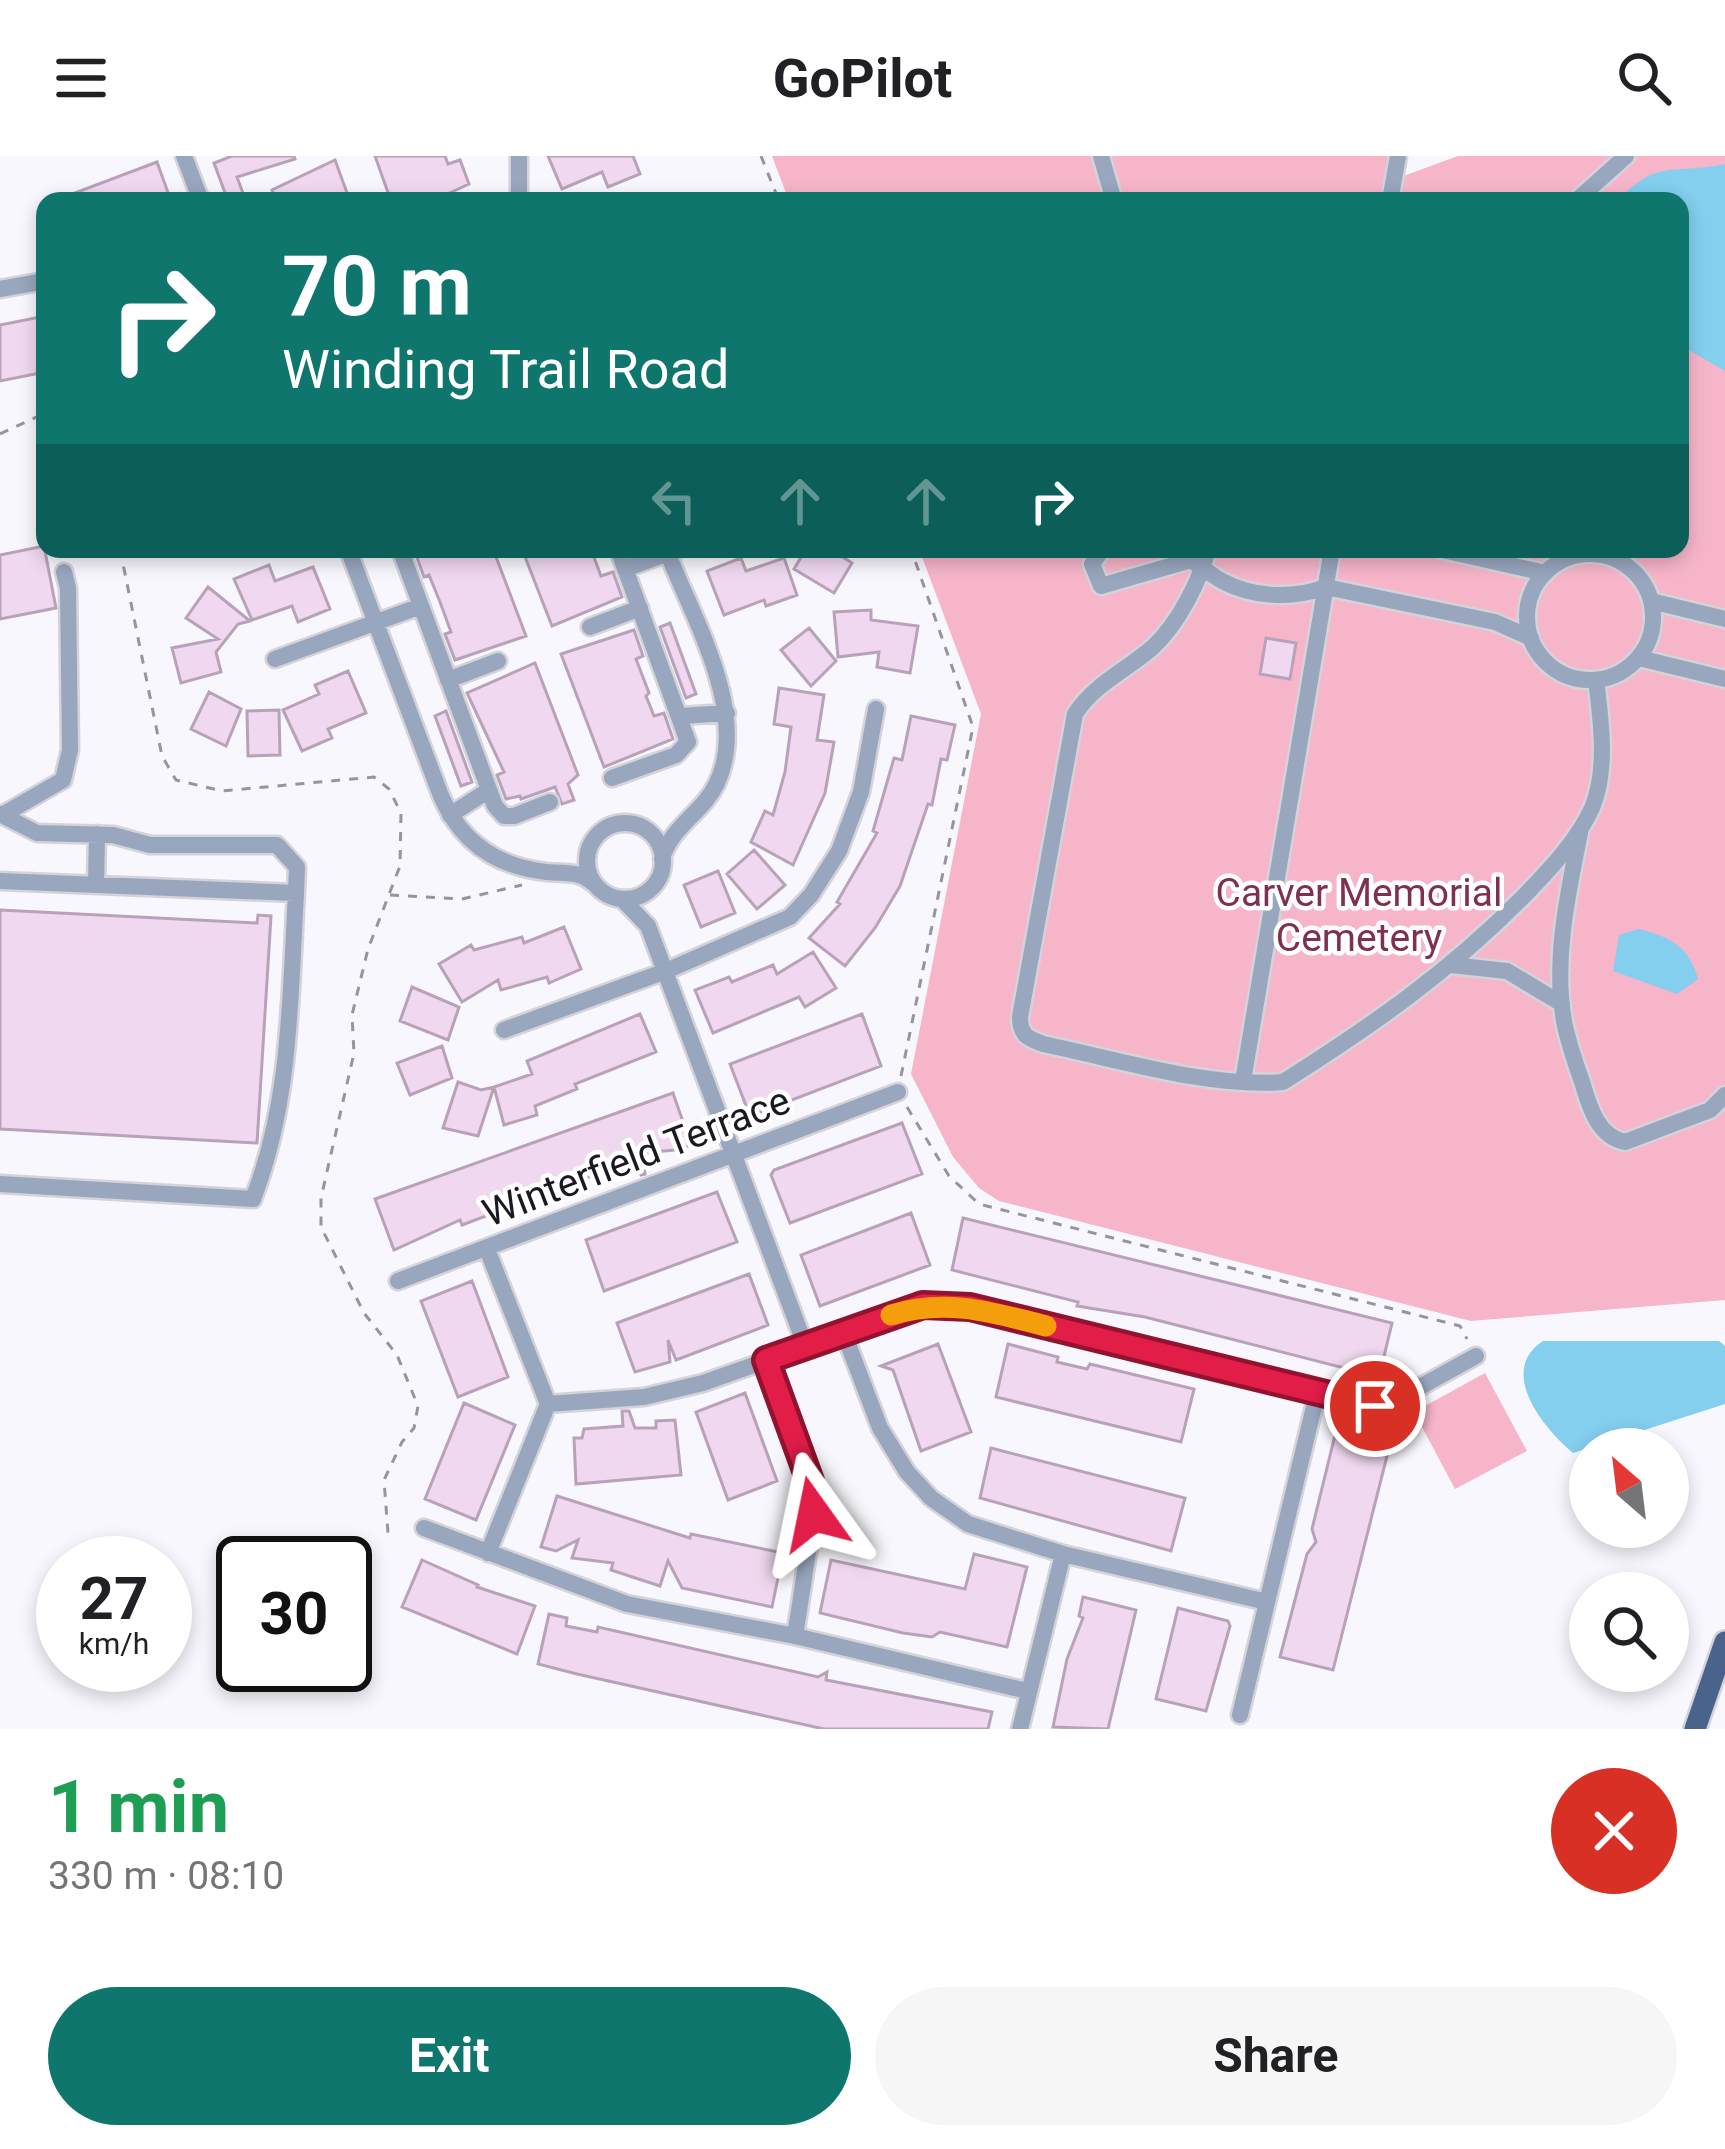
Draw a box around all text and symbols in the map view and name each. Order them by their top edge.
icon: menu [48,45,114,111]
icon: search [1611,45,1677,111]
text: GoPilot [773,47,952,110]
text: 70 m [282,237,472,336]
icon: right [84,240,240,396]
text: Winding Trail Road [282,338,729,401]
icon: left [641,468,707,534]
icon: ahead [767,468,833,534]
icon: ahead [893,468,959,534]
icon: right [1019,468,1085,534]
park label: Carver Memorial Cemetery [1216,870,1502,961]
street label: Winterfield Terrace [476,1077,796,1237]
pin [1324,1355,1426,1457]
icon: arrive [1342,1373,1408,1439]
north arrow [1569,1428,1689,1548]
map controls [1569,1428,1689,1692]
position arrow [751,1451,877,1577]
speed limit sign: 30 [216,1536,372,1692]
text: 27 [80,1563,148,1634]
button: search [1569,1572,1689,1692]
text: km/h [79,1626,149,1661]
text: 1 min [48,1765,229,1850]
button: close [1551,1768,1677,1894]
text: 330 m · 08:10 [48,1853,284,1899]
button: Exit [48,1987,851,2125]
button: Share [875,1987,1677,2125]

